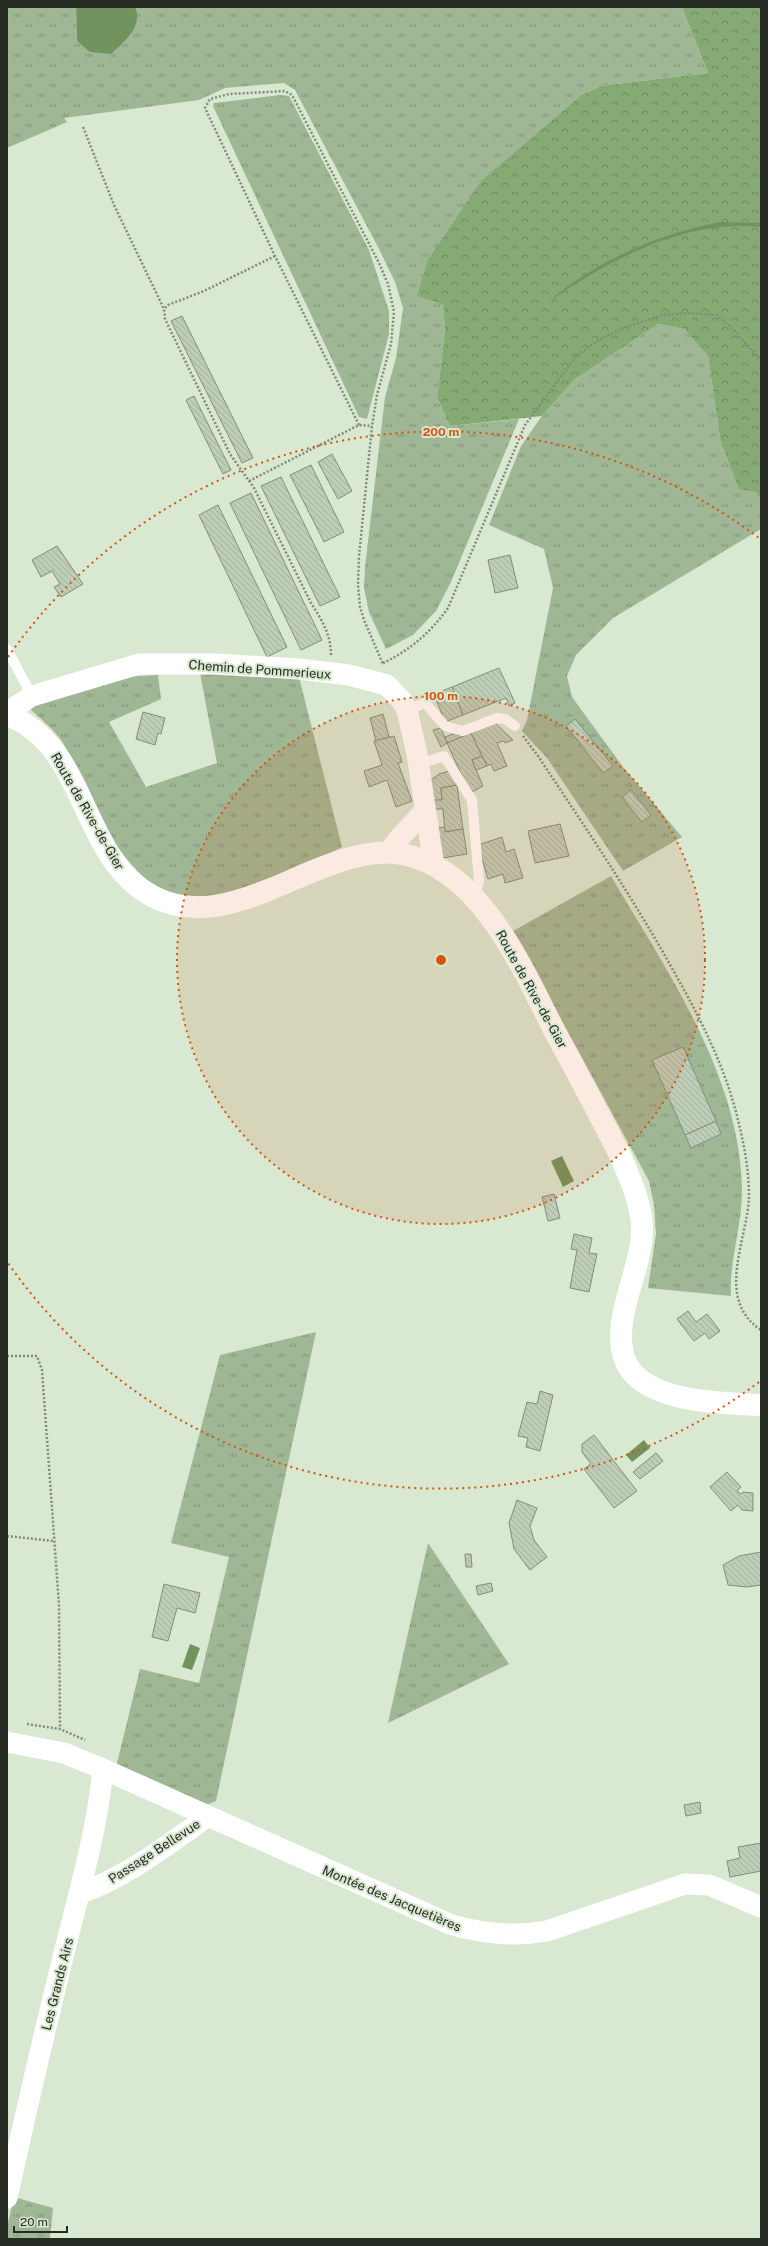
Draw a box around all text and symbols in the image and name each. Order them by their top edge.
text: 200 m [423,425,459,439]
street label: Chemin de Pommerieux [188,657,332,682]
text: 100 m [424,689,458,703]
street label: Route de Rive-de-Gier [48,750,127,873]
street label: Route de Rive-de-Gier [493,927,570,1051]
centre of rings [434,953,448,967]
street label: Passage Bellevue [106,1816,203,1887]
street label: Montée des Jacquetières [320,1862,464,1935]
street label: Les Grands Airs [39,1936,76,2032]
scale bar [14,2208,67,2234]
text: 20 m [20,2215,48,2229]

